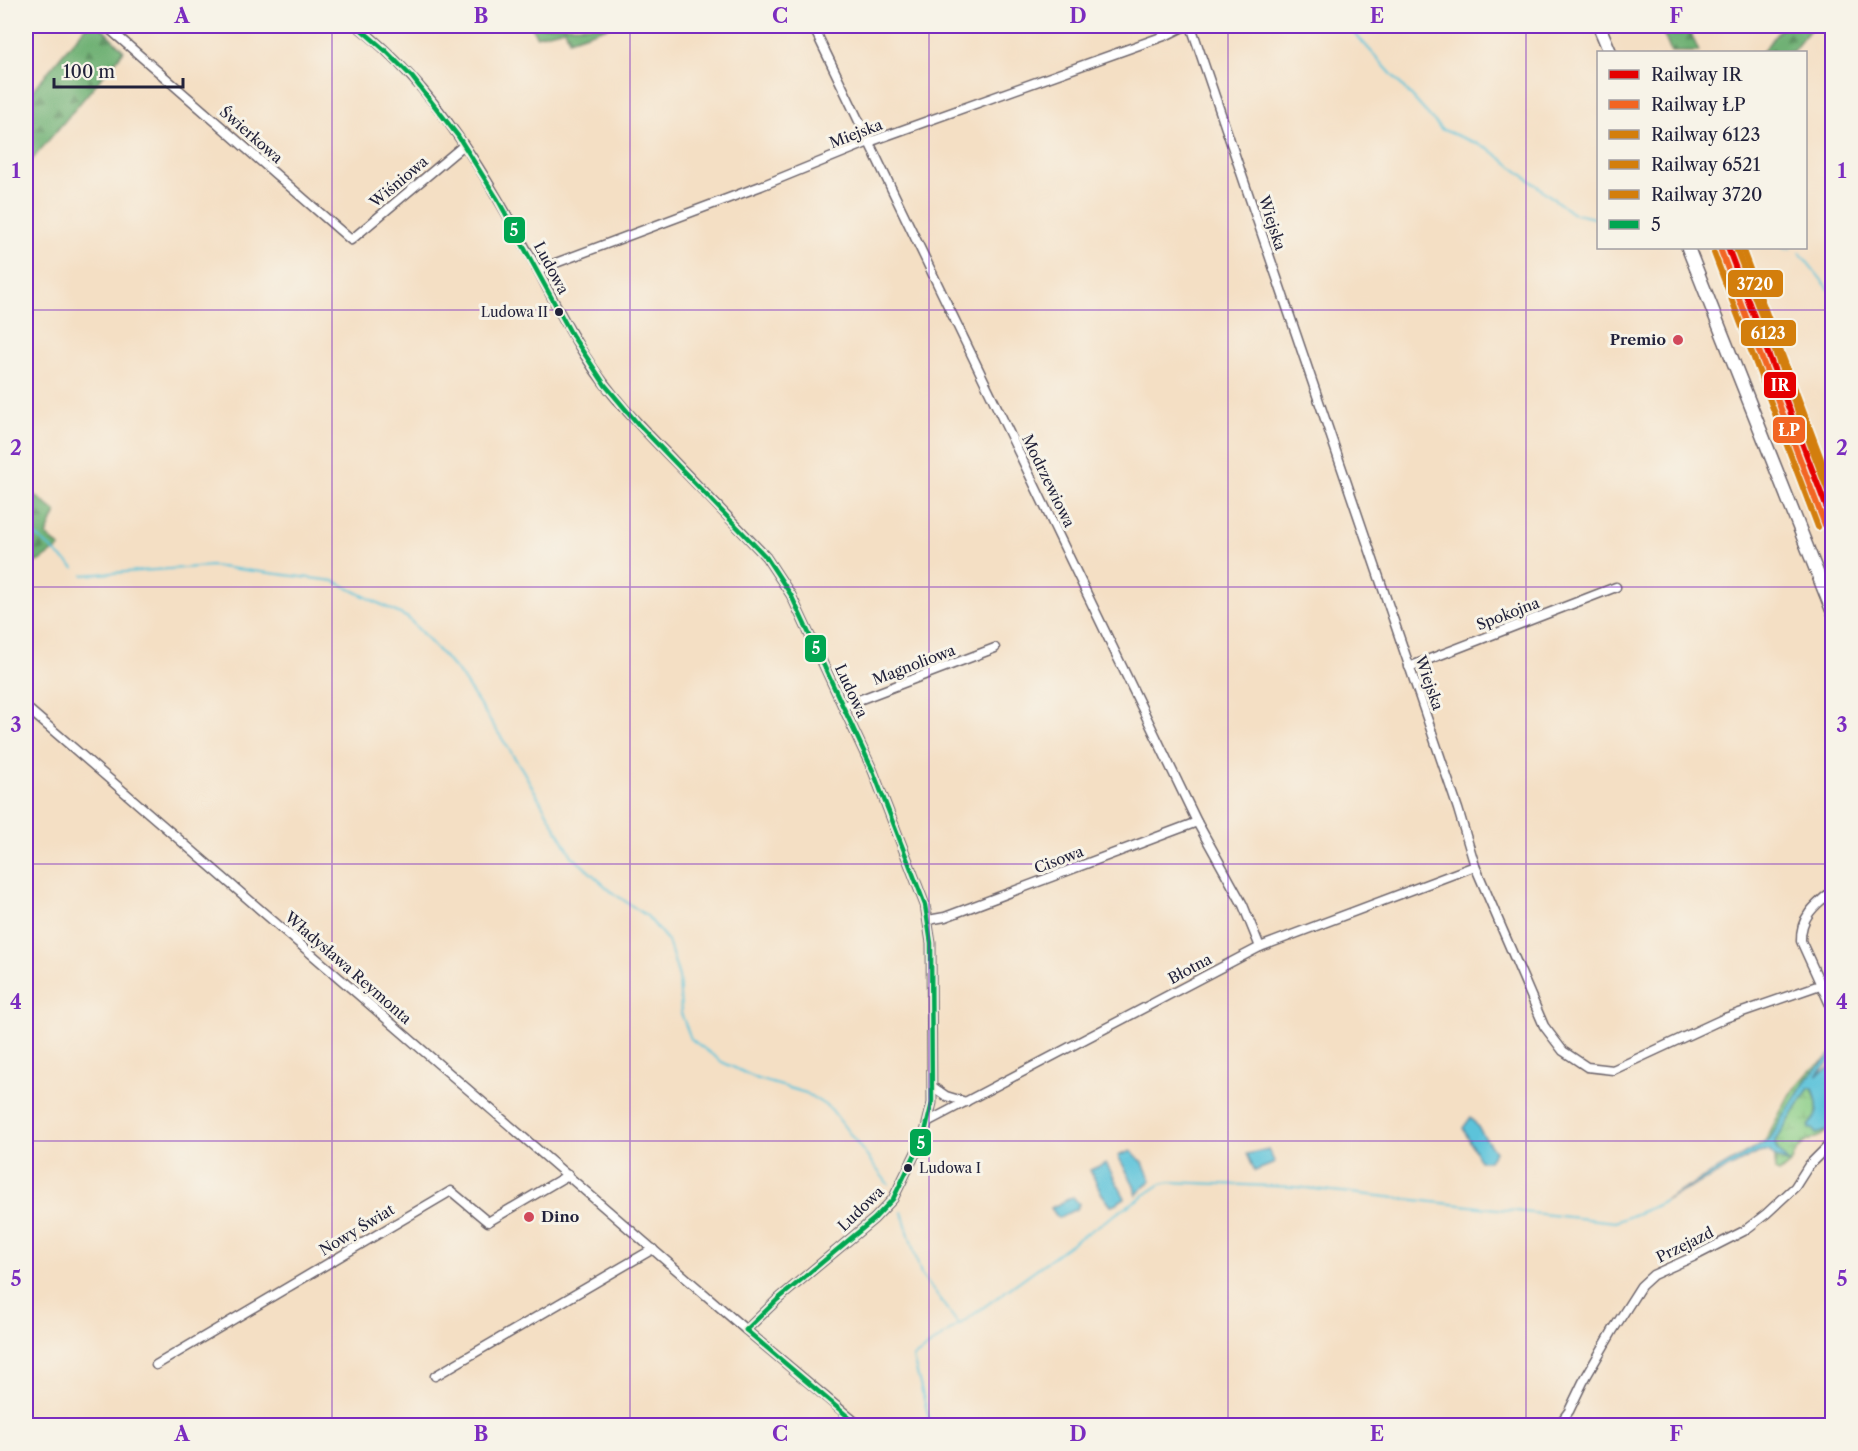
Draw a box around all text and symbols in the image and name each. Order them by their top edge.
text: A [173,4,190,28]
text: B [474,4,489,28]
text: C [772,4,788,28]
text: D [1069,4,1087,28]
text: E [1370,4,1384,28]
text: F [1669,4,1683,28]
scale bar [54,51,183,89]
legend [1597,51,1807,249]
text: 100 m [63,61,115,83]
text: Railway IR [1651,64,1743,86]
text: Railway ŁP [1651,94,1746,116]
street label: Świerkowa [216,102,287,167]
street label: Miejska [827,115,885,152]
text: Railway 6123 [1651,124,1760,146]
street label: Wiśniowa [365,152,432,212]
text: Railway 6521 [1651,154,1761,176]
text: 1 [12,159,21,183]
text: 1 [1838,159,1847,183]
text: Railway 3720 [1651,184,1763,206]
street label: Wiejska [1254,192,1290,253]
text: 5 [1651,214,1661,236]
line badge: 5 [503,216,526,244]
text: 5 [510,220,519,240]
street label: Ludowa [530,238,573,297]
line badge: 3720 [1727,269,1784,298]
text: 3720 [1736,274,1774,294]
place label: Ludowa II [481,303,548,321]
marker: Ludowa II [553,306,565,318]
line badge: 6123 [1740,319,1797,347]
text: 6123 [1750,323,1786,343]
place label: Premio [1610,330,1666,349]
marker: Premio [1671,333,1685,347]
line badge: IR [1763,371,1797,399]
text: IR [1770,375,1790,395]
line badge: ŁP [1772,416,1806,444]
text: ŁP [1778,420,1800,440]
street label: Modrzewiowa [1018,431,1079,530]
text: 2 [10,436,22,460]
text: 2 [1836,436,1848,460]
street label: Spokojna [1474,593,1542,634]
line badge: 5 [804,634,827,663]
text: 5 [812,638,821,658]
street label: Magnoliowa [870,640,958,689]
street label: Wiejska [1411,652,1448,713]
street label: Ludowa [831,661,872,721]
text: 3 [10,713,22,737]
text: 3 [1836,713,1848,737]
street label: Cisowa [1031,841,1086,878]
street label: Władysława Reymonta [280,907,416,1028]
street label: Błotna [1165,949,1215,988]
text: 4 [10,990,22,1014]
text: 4 [1836,990,1848,1014]
line badge: 5 [909,1128,932,1157]
text: 5 [917,1133,926,1153]
place label: Ludowa I [919,1159,981,1177]
marker: Ludowa I [902,1162,914,1174]
street label: Ludowa [834,1182,888,1235]
street label: Nowy Świat [316,1199,398,1259]
place label: Dino [541,1207,579,1226]
marker: Dino [522,1210,536,1224]
street label: Przejazd [1653,1223,1717,1267]
text: 5 [10,1267,22,1291]
text: 5 [1836,1267,1848,1291]
text: A [173,1422,190,1446]
text: B [474,1422,489,1446]
text: C [772,1422,788,1446]
text: D [1069,1422,1087,1446]
text: E [1370,1422,1384,1446]
text: F [1669,1422,1683,1446]

